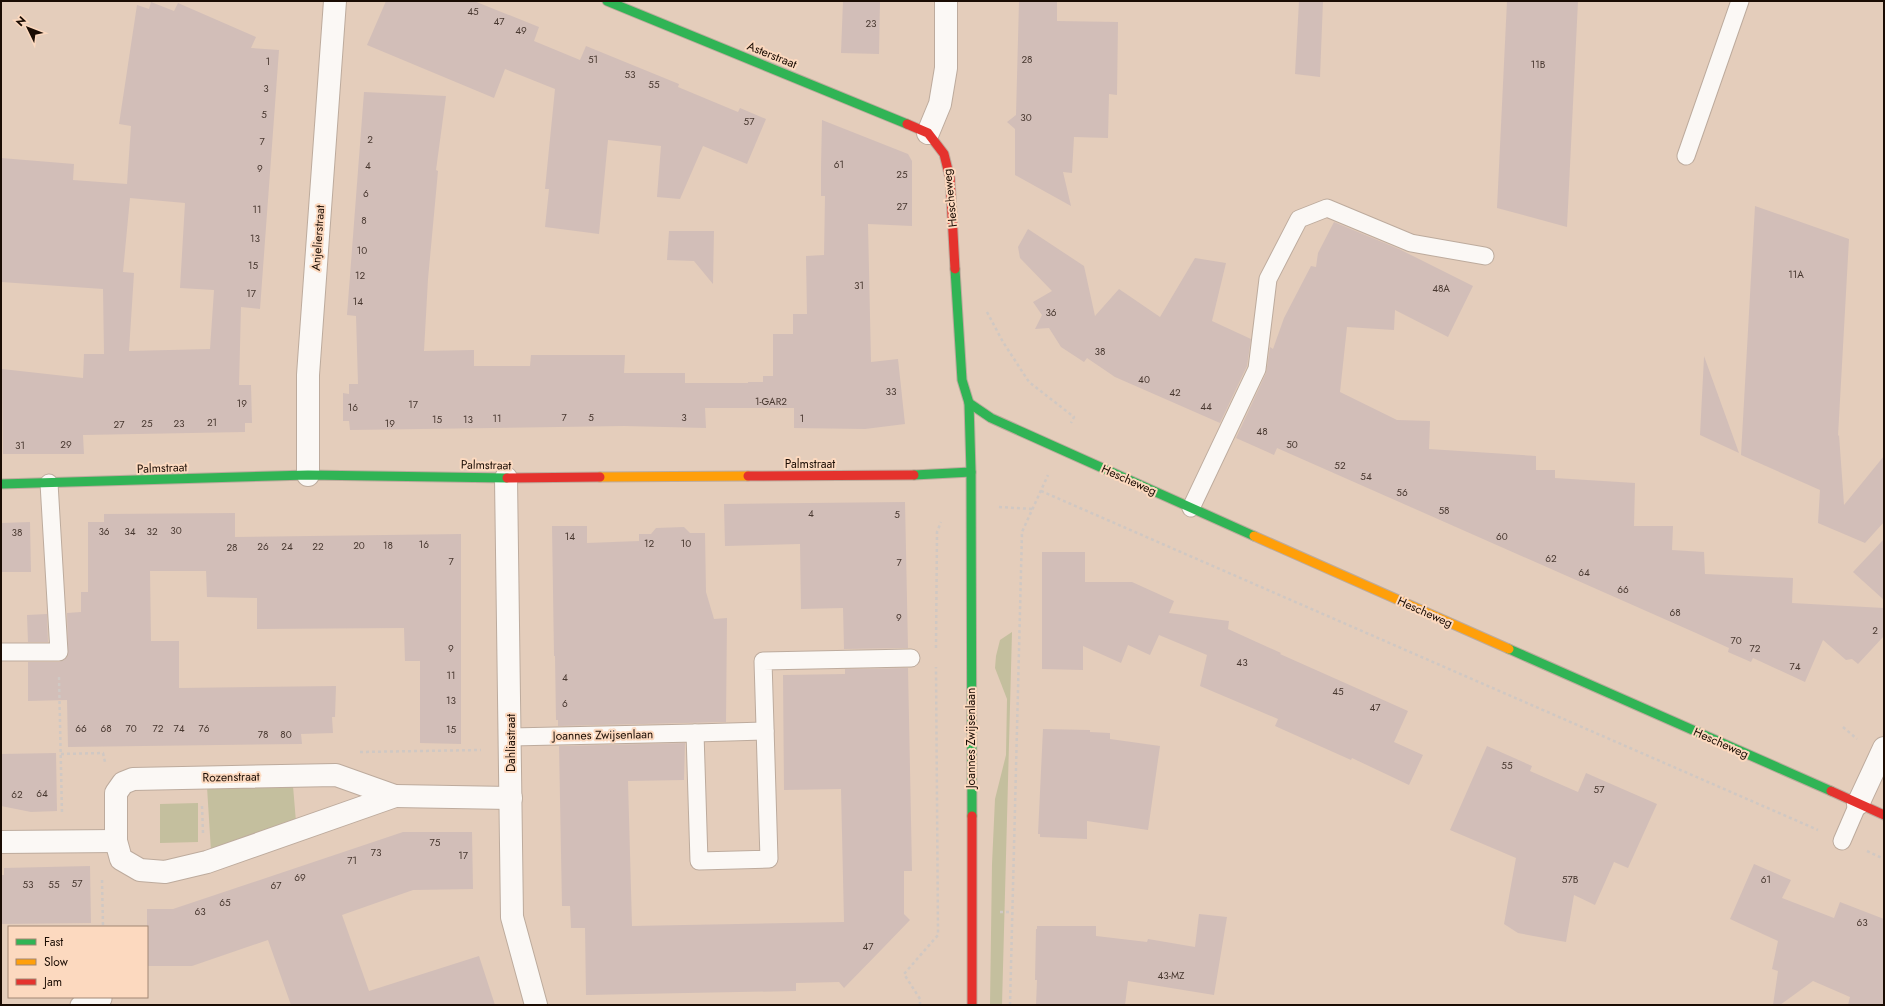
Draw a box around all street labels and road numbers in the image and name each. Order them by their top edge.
street label: Asterstraat [744,37,800,73]
street label: Hescheweg [938,168,962,228]
street label: Anjelierstraat [307,204,329,271]
street label: Palmstraat [785,455,835,473]
street label: Palmstraat [461,456,511,474]
street label: Palmstraat [137,458,188,478]
street label: Hescheweg [1099,460,1159,500]
street label: Hescheweg [1395,592,1455,632]
street label: Joannes Zwijsenlaan [962,688,980,790]
street label: Dahliastraat [502,714,520,772]
street label: Hescheweg [1691,723,1751,763]
street label: Joannes Zwijsenlaan [551,725,653,745]
street label: Rozenstraat [202,768,260,786]

